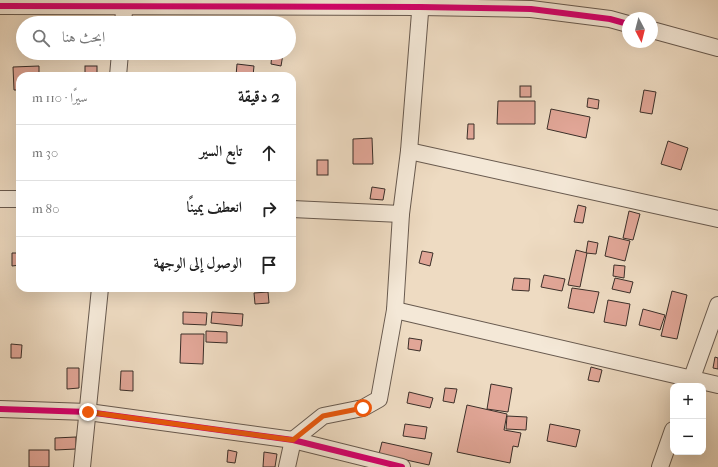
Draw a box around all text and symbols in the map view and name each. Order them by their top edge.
north arrow [622,12,658,48]
search box [16,16,296,60]
icon: search [30,27,52,49]
text: ابحث هنا [62,28,105,46]
text: 2 دقيقة [238,86,280,106]
text: سيرًا · 110 m [32,90,88,105]
text: تابع السير [200,142,242,160]
icon: ahead [258,142,280,164]
text: 30 m [32,145,58,160]
text: انعطف يمينًا [187,198,242,216]
icon: right [258,198,280,220]
text: 80 m [32,201,59,216]
text: الوصول إلى الوجهة [153,254,242,272]
icon: arrive [258,254,280,276]
map controls [670,383,706,455]
button: + [670,383,706,419]
route start [354,399,372,417]
route end [79,403,97,421]
button: − [670,419,706,455]

